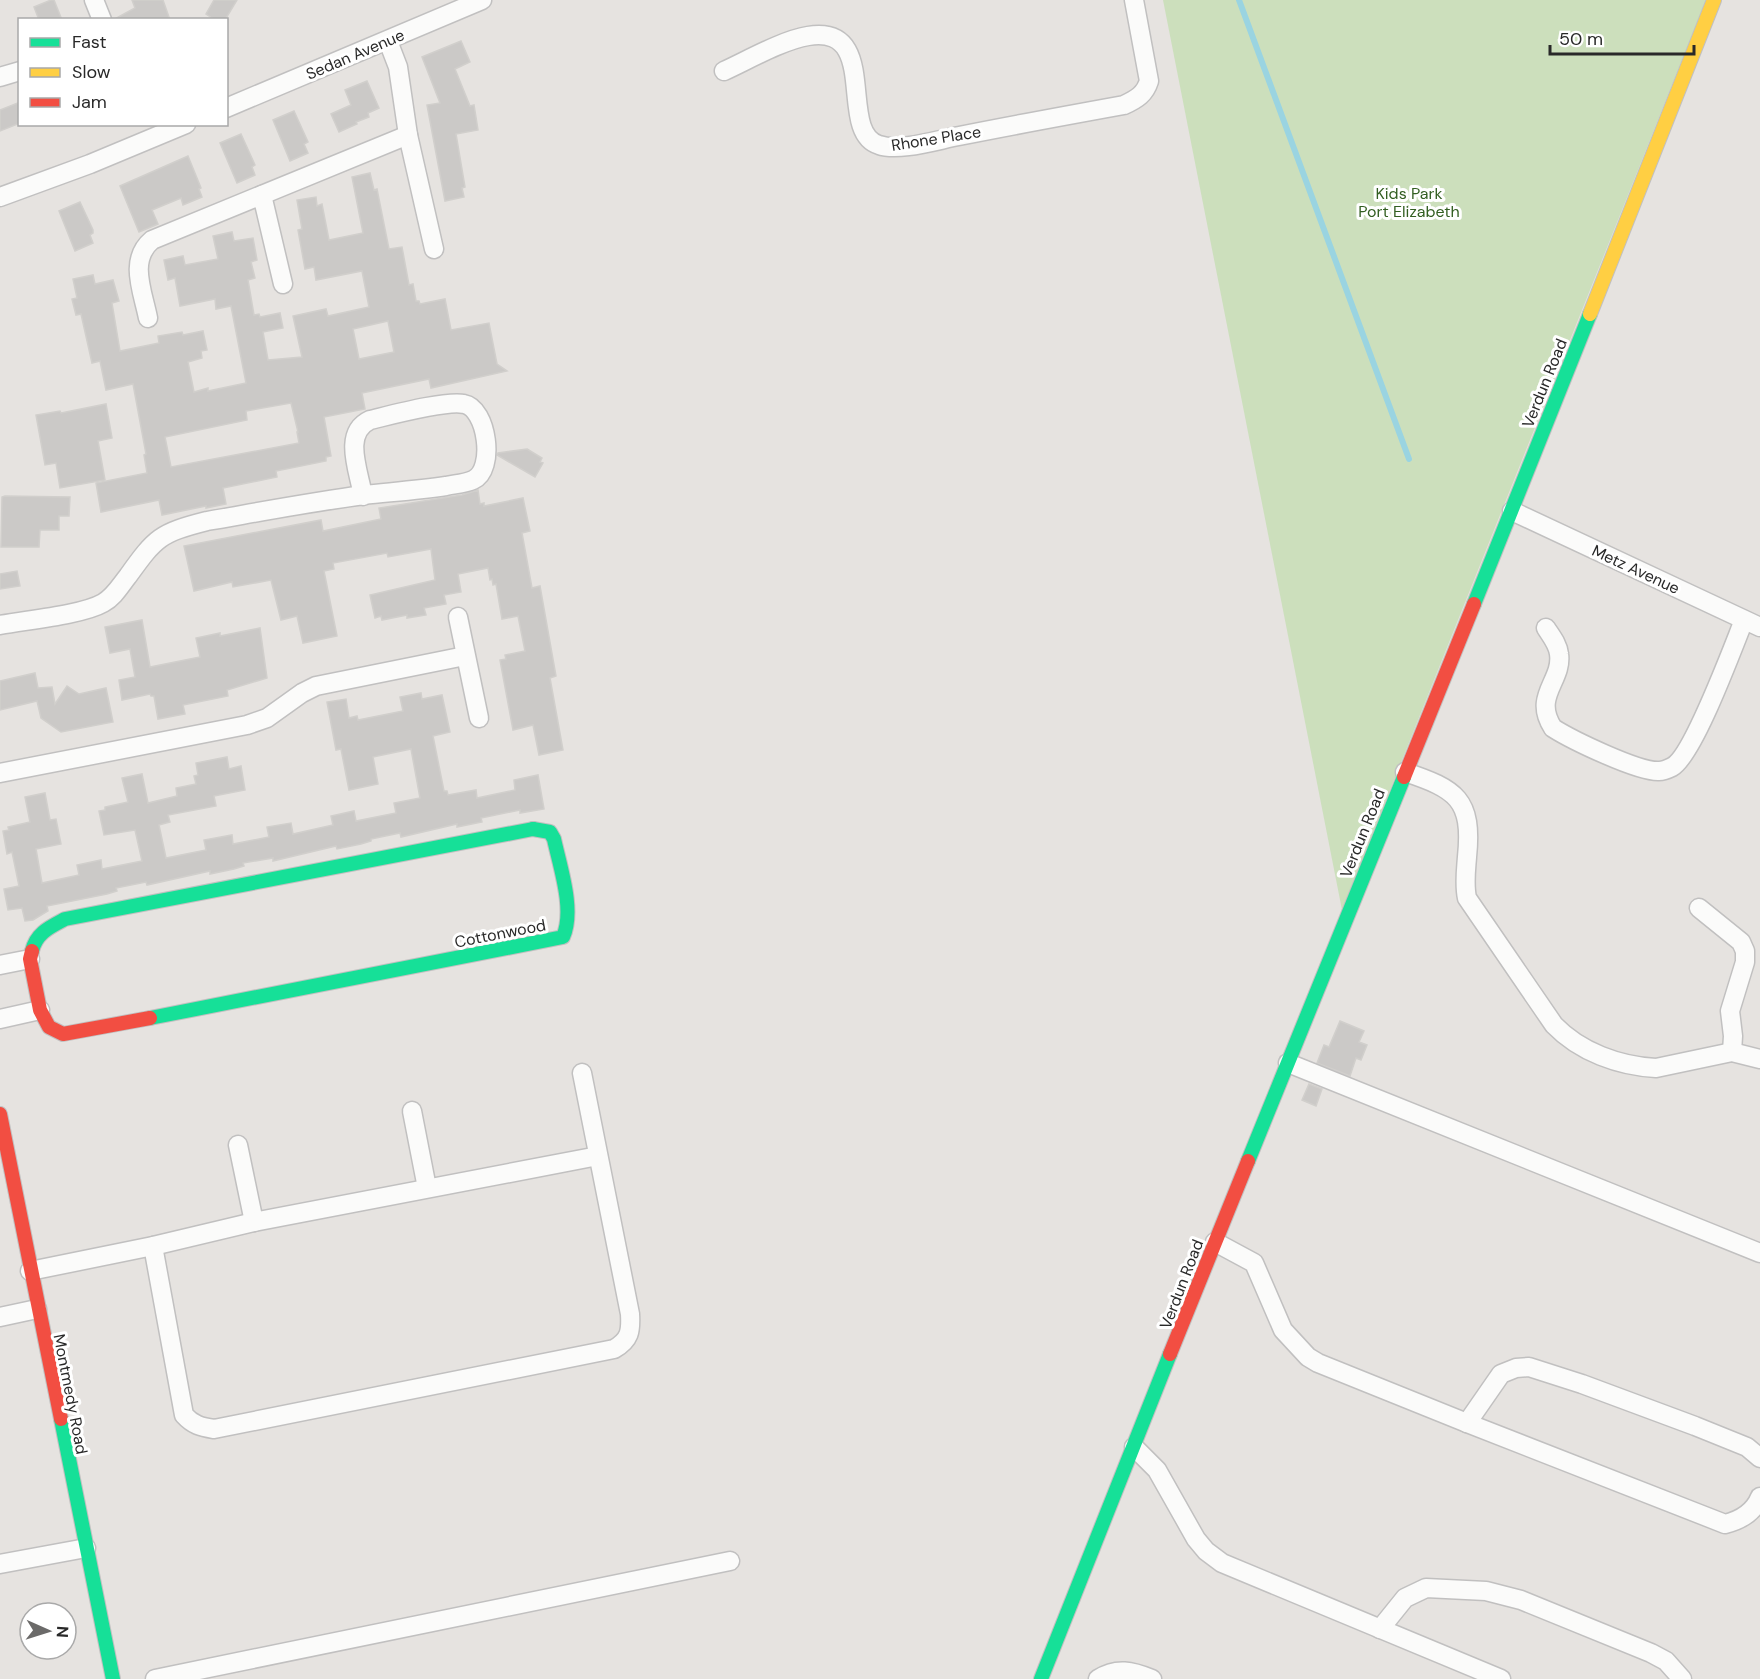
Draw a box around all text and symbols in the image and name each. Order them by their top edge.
legend [18,18,228,126]
scale bar [1550,18,1694,56]
street label: Sedan Avenue [303,24,408,85]
text: 50 m [1559,27,1603,51]
text: Fast [72,30,107,54]
text: Slow [72,60,111,84]
text: Jam [72,90,107,114]
street label: Rhone Place [890,121,982,156]
park label: Kids Park Port Elizabeth [1358,183,1460,222]
street label: Verdun Road [1517,336,1572,431]
street label: Metz Avenue [1589,540,1683,599]
street label: Verdun Road [1335,786,1390,881]
street label: Cottonwood [453,914,548,953]
street label: Verdun Road [1155,1236,1208,1332]
street label: Montmedy Road [49,1332,92,1456]
north arrow [18,1601,78,1661]
text: N [52,1625,73,1638]

